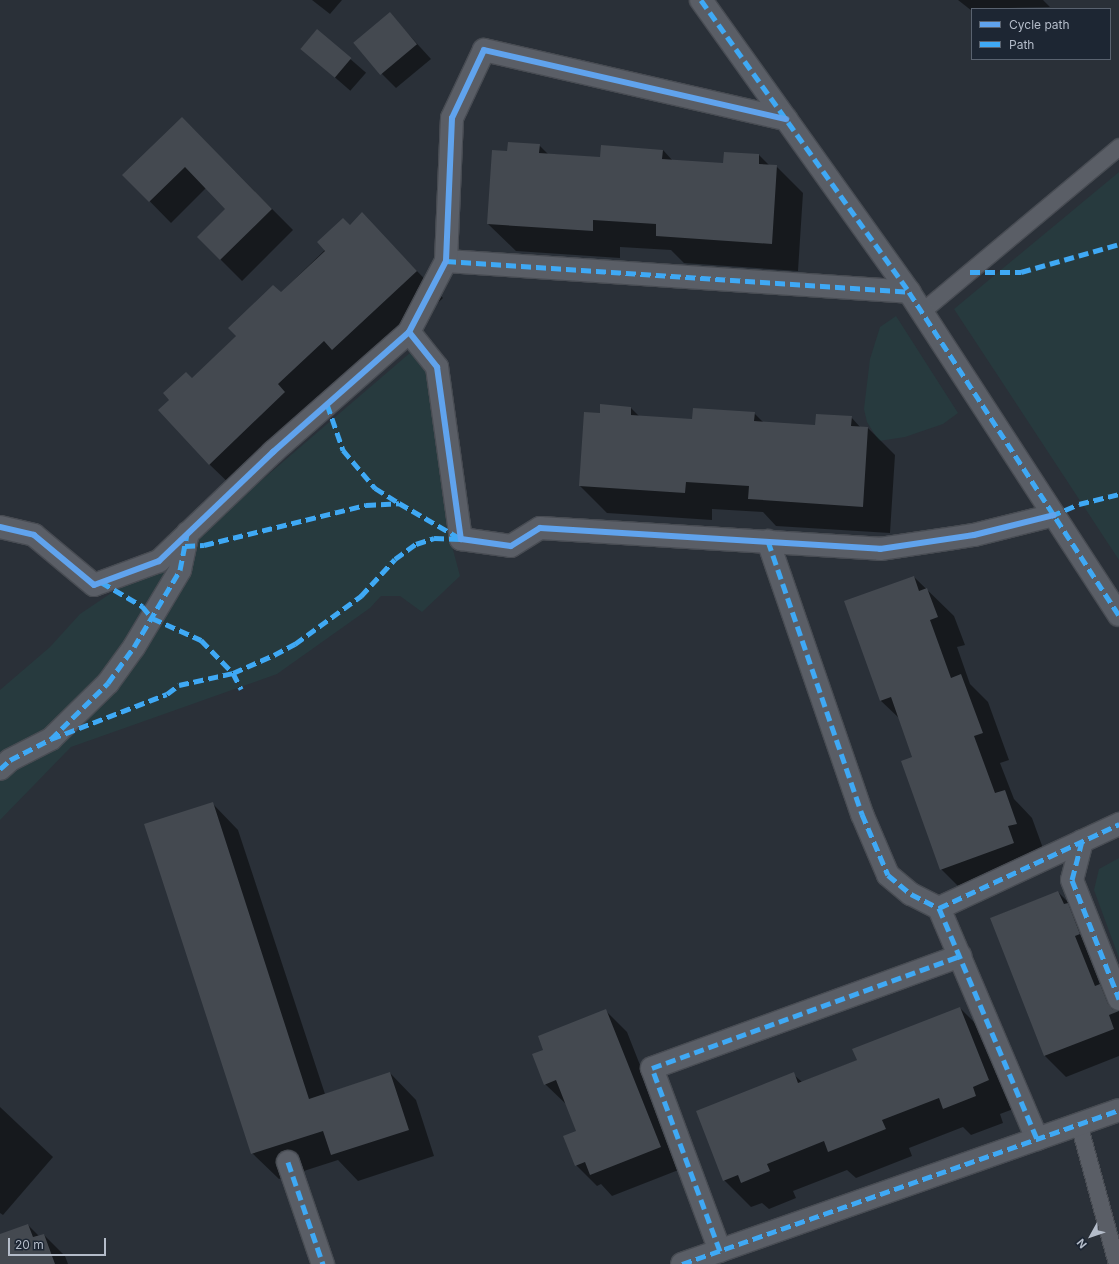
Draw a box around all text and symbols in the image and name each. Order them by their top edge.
legend [971,8,1111,60]
text: Cycle path [1009,17,1070,32]
text: Path [1009,37,1034,52]
north arrow [1071,1216,1111,1256]
scale bar [10,1230,108,1256]
text: N [1074,1236,1090,1251]
text: 20 m [15,1237,44,1252]

